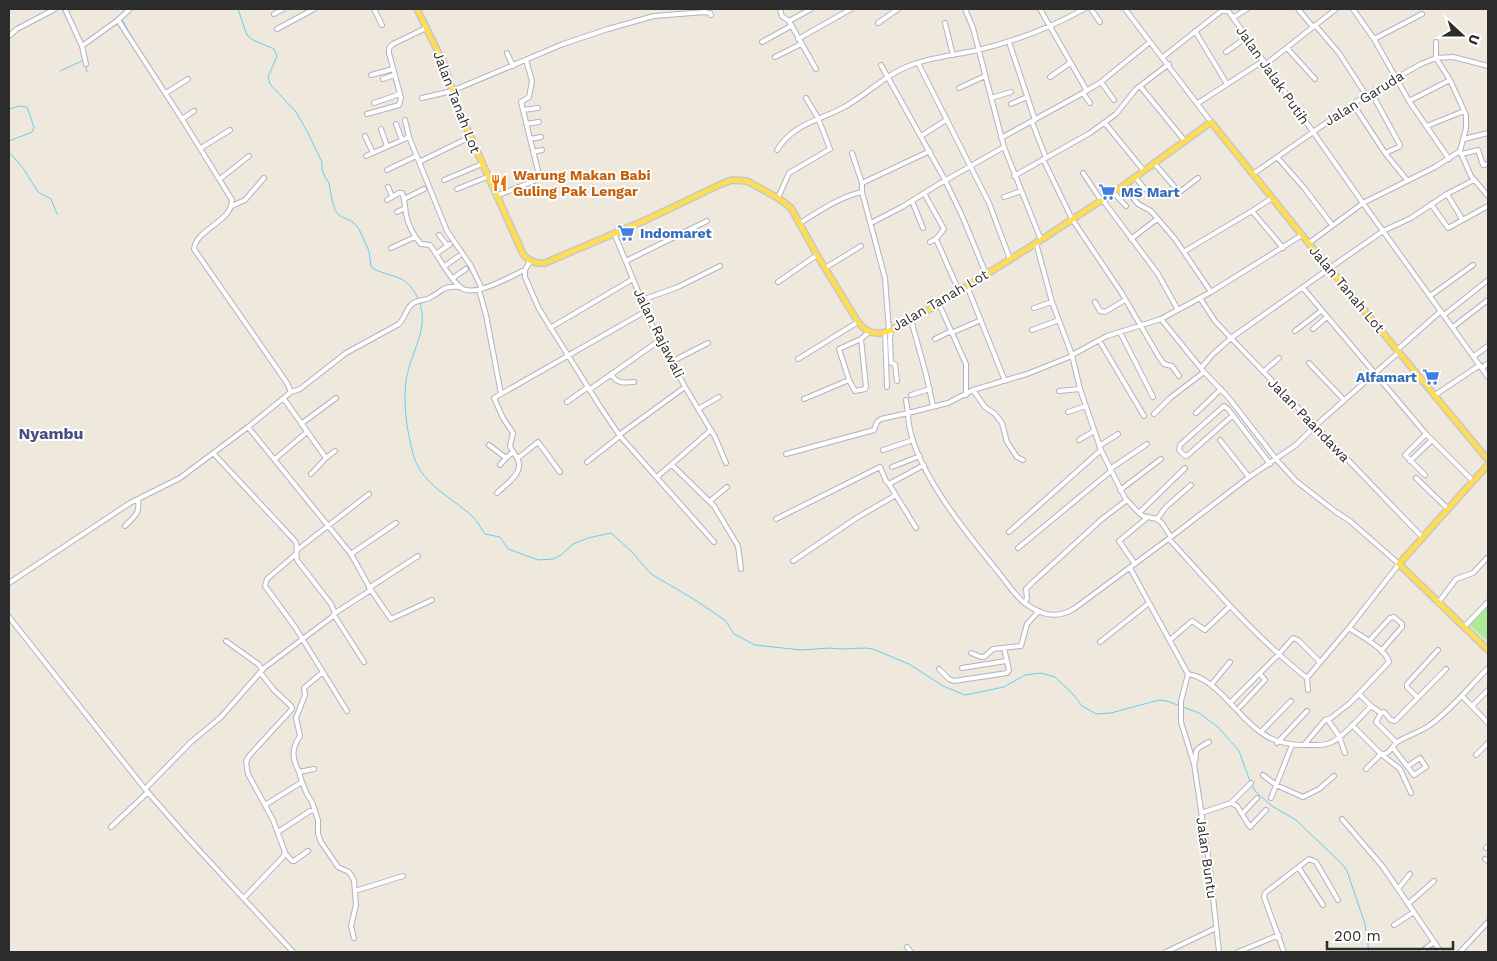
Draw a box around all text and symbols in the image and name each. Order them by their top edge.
north arrow [1437,10,1487,60]
street label: Jalan Jalak Putih [1233,23,1313,127]
text: U [1465,32,1483,47]
street label: Jalan Tanah Lot [430,49,484,155]
street label: Jalan Garuda [1321,67,1407,129]
place label: Warung Makan Babi Guling Pak Lengar [513,167,651,199]
restaurant icon: Warung Makan Babi Guling Pak Lengar [489,173,509,193]
supermarket icon: MS Mart [1097,182,1117,202]
place label: MS Mart [1121,184,1180,200]
supermarket icon: Indomaret [616,223,636,243]
place label: Indomaret [640,225,712,241]
street label: Jalan Tanah Lot [1306,242,1388,336]
street label: Jalan Tanah Lot [889,266,991,334]
street label: Jalan Rajawali [630,286,688,380]
supermarket icon: Alfamart [1421,367,1441,387]
place label: Alfamart [1356,369,1417,385]
street label: Jalan Paandawa [1265,375,1353,465]
district label: Nyambu [19,424,83,443]
street label: Jalan Buntu [1193,816,1221,900]
scale bar [1327,918,1453,950]
text: 200 m [1334,927,1381,945]

